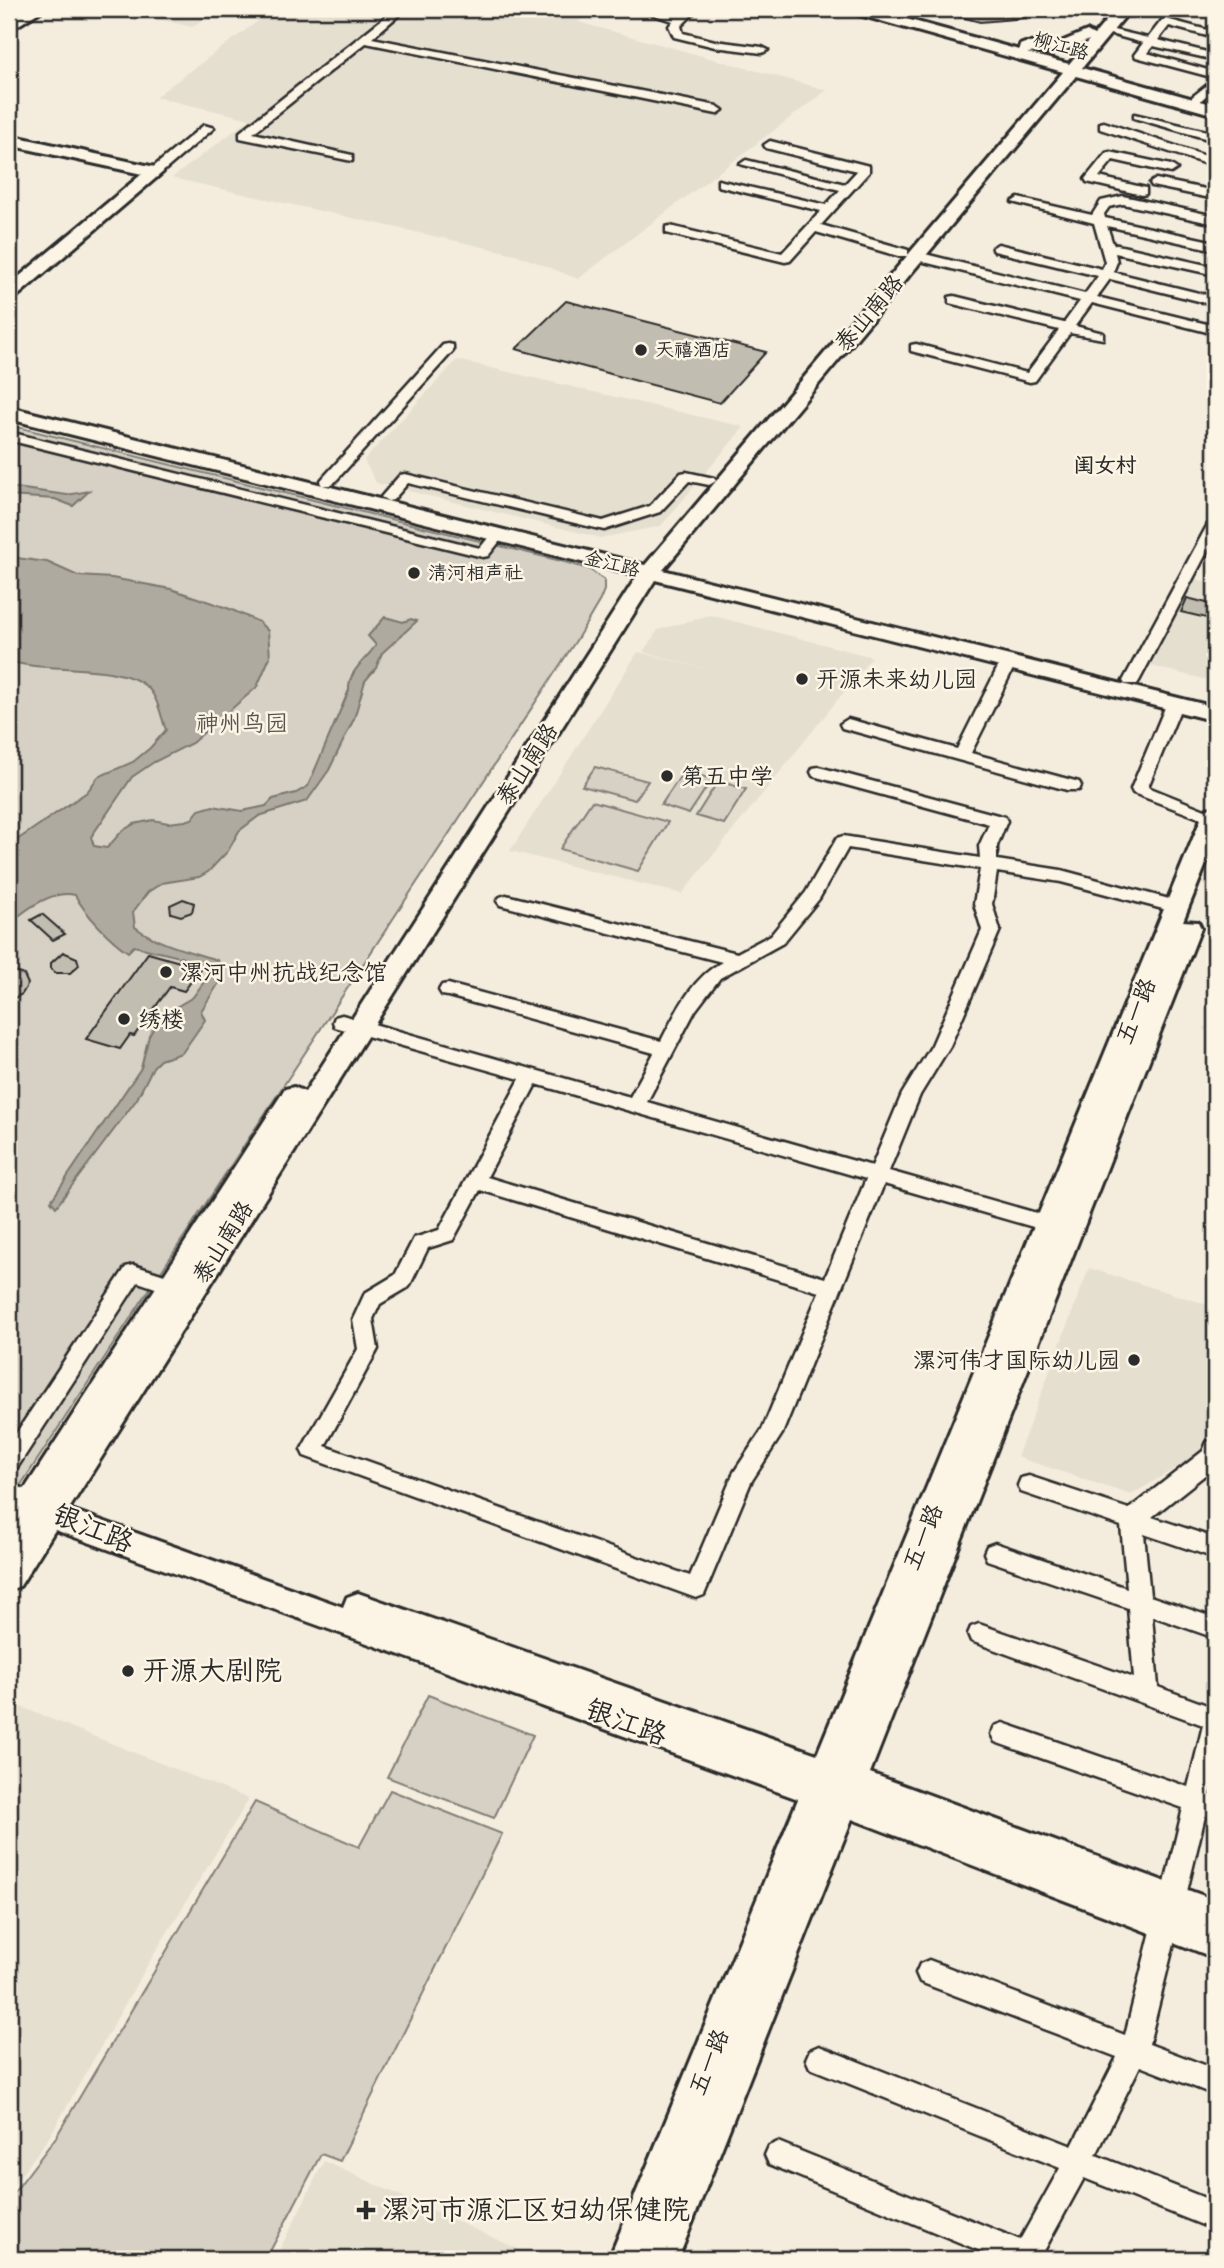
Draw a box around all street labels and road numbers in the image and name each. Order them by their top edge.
street label: 柳江路 [1030,27,1092,65]
street label: 泰山南路 [828,268,910,358]
street label: 金江路 [581,545,643,583]
street label: 泰山南路 [490,718,564,810]
street label: 五一路 [1110,974,1162,1048]
street label: 泰山南路 [186,1195,260,1289]
street label: 银江路 [47,1497,139,1561]
street label: 五一路 [897,1500,949,1574]
street label: 银江路 [581,1692,671,1754]
street label: 五一路 [683,2025,735,2099]

